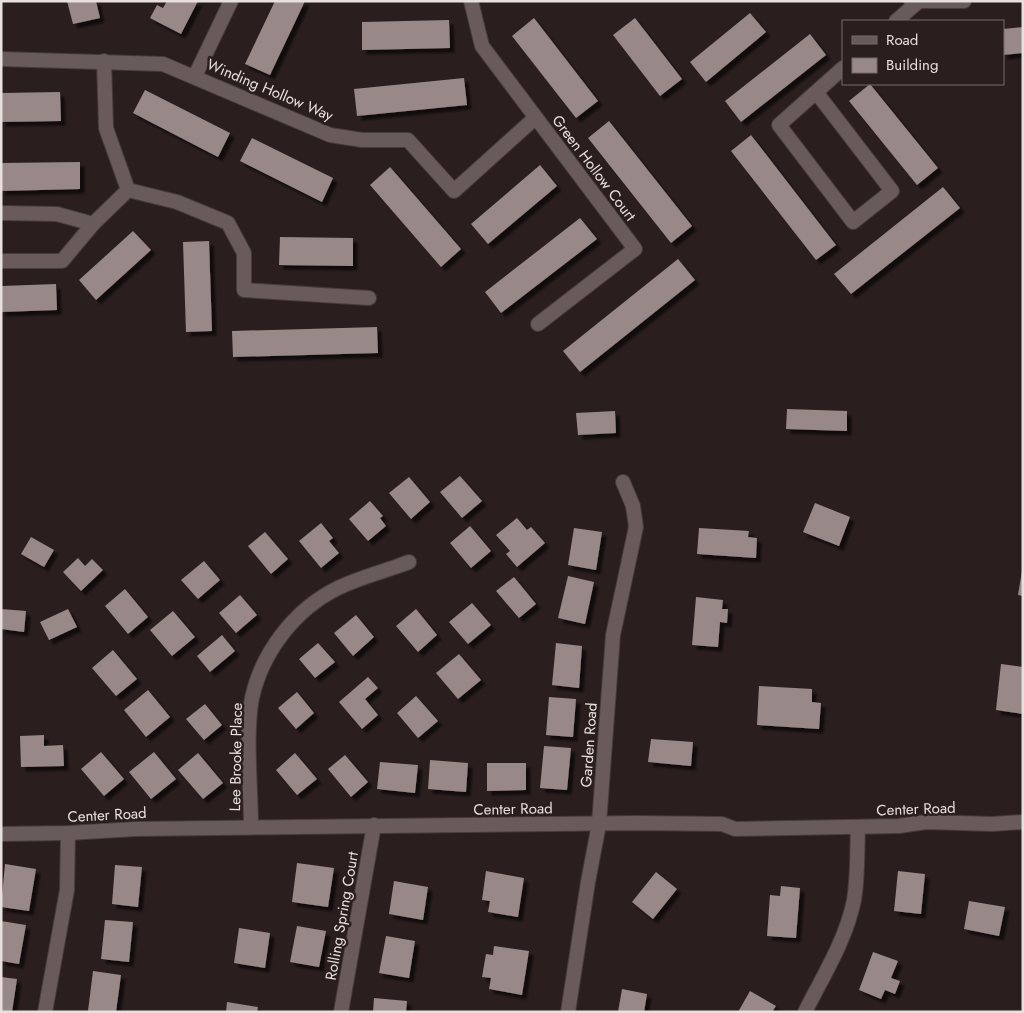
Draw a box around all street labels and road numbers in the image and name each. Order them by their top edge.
street label: Winding Hollow Way [203,53,337,127]
street label: Green Hollow Court [547,110,642,226]
street label: Lee Brooke Place [224,702,248,812]
street label: Garden Road [575,702,603,788]
street label: Center Road [473,797,553,821]
street label: Center Road [876,797,956,821]
street label: Center Road [67,802,147,828]
street label: Rolling Spring Court [320,850,364,982]

